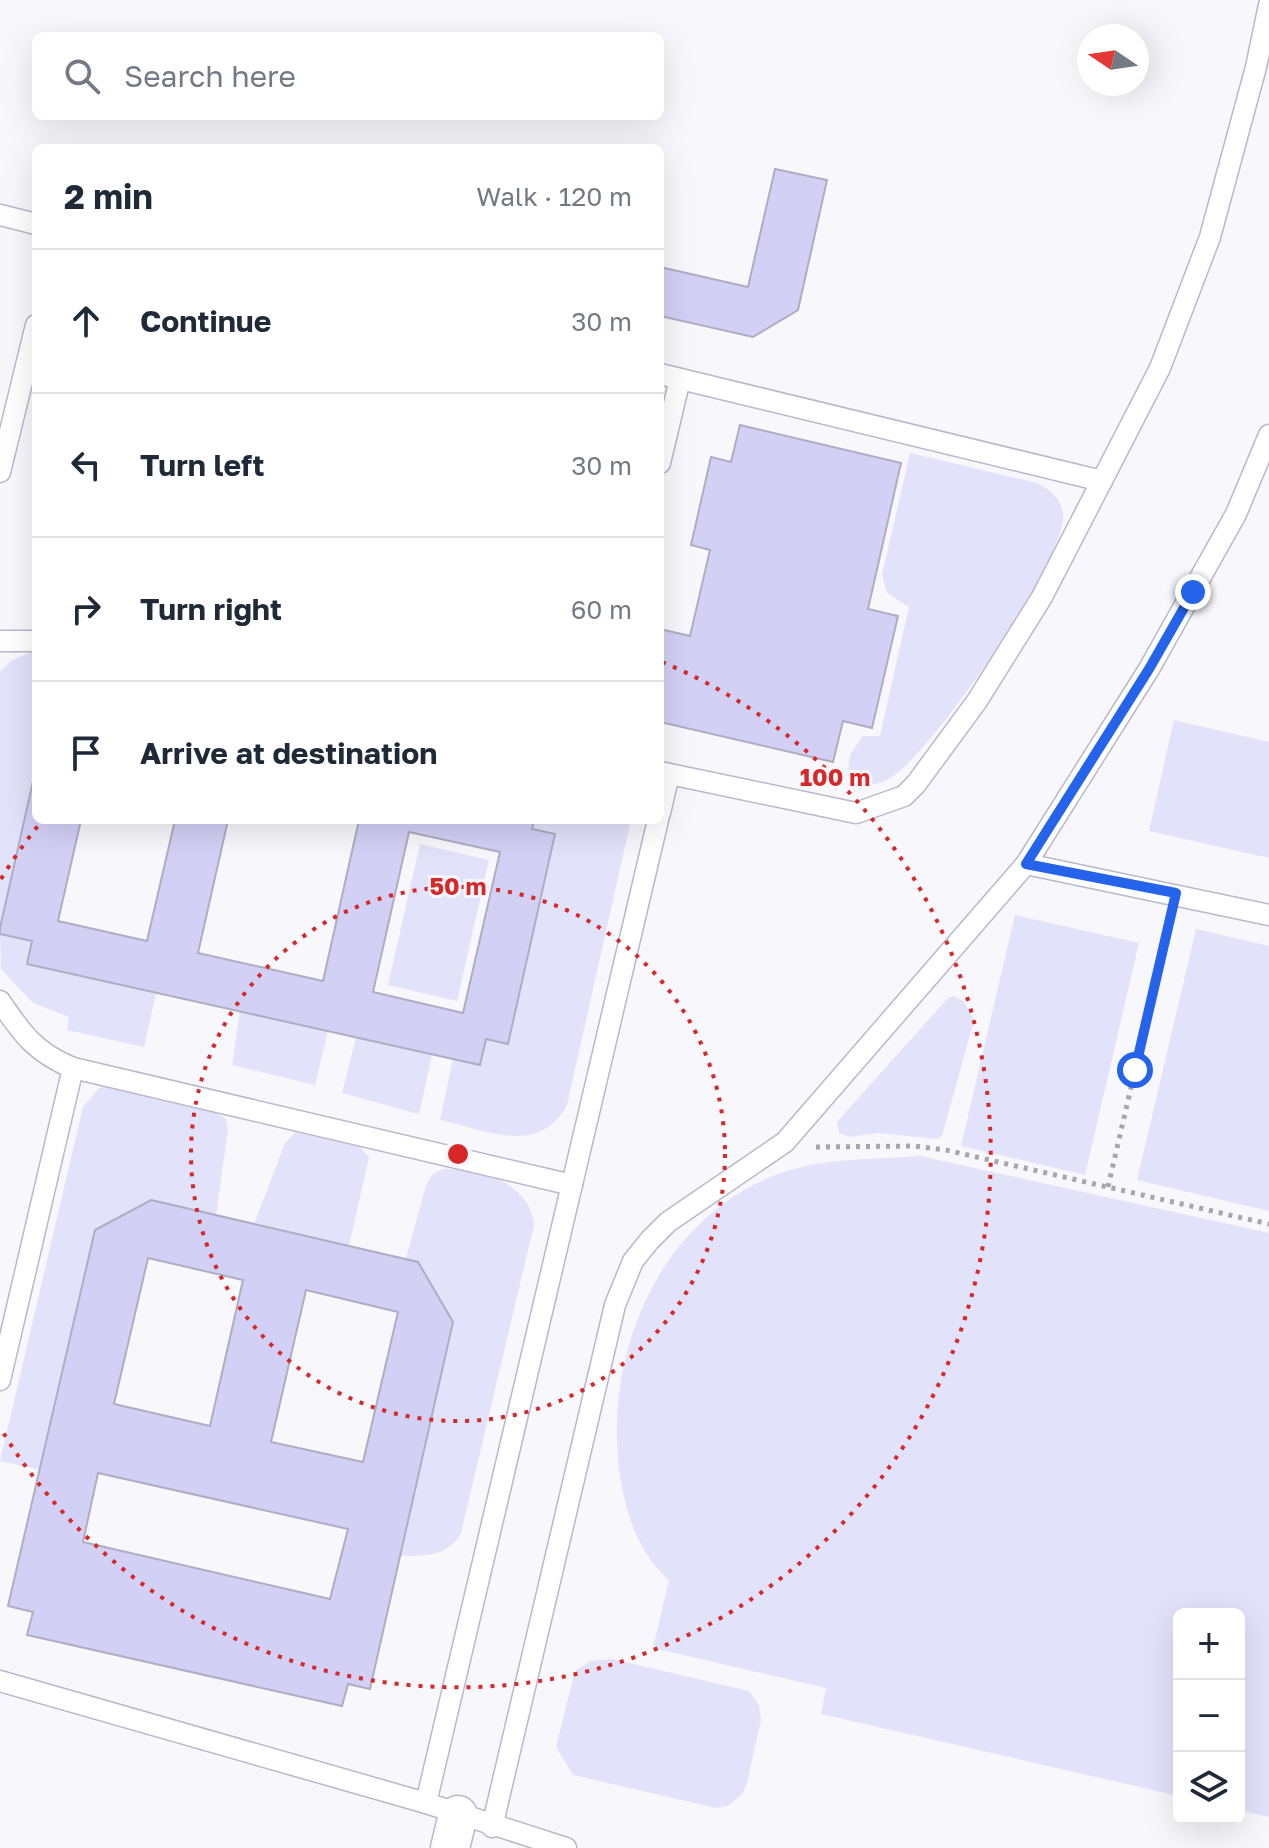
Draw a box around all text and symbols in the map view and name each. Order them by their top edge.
north arrow [1077,24,1149,96]
search box [32,32,664,120]
icon: search [60,54,104,98]
text: Search here [124,58,296,94]
text: 2 min [64,176,153,216]
text: Walk · 120 m [476,181,632,212]
icon: ahead [64,299,108,343]
text: Continue [140,303,271,339]
text: 30 m [571,306,632,337]
icon: left [64,443,108,487]
text: Turn left [140,447,265,483]
text: 30 m [571,450,632,481]
route end [1175,574,1211,610]
icon: right [64,587,108,631]
text: Turn right [140,591,282,627]
text: 60 m [571,594,632,625]
icon: arrive [64,731,108,775]
text: Arrive at destination [140,735,437,771]
text: 100 m [800,762,870,791]
text: 50 m [429,871,487,900]
route start [1117,1052,1153,1088]
centre of rings [444,1140,472,1168]
map controls [1173,1608,1245,1824]
button: + [1173,1608,1245,1680]
button: − [1173,1680,1245,1752]
button: layers [1173,1752,1245,1824]

